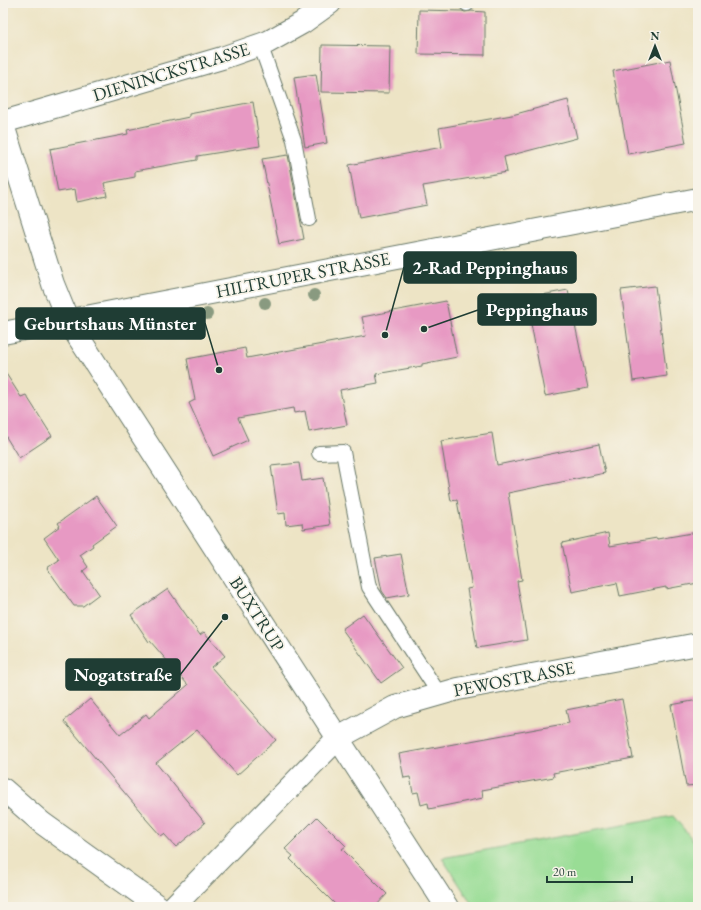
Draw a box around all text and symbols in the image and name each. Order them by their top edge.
north arrow [635,26,675,66]
text: N [651,29,660,43]
street label: DIENINCKSTRASSE [90,37,252,106]
street label: HILTRUPER STRASSE [214,246,392,303]
callout: 2-Rad Peppinghaus [404,252,576,283]
text: 2-Rad Peppinghaus [412,255,568,280]
callout: Peppinghaus [478,294,596,325]
text: Peppinghaus [486,297,588,322]
callout: Geburtshaus Münster [16,308,205,339]
text: Geburtshaus Münster [24,311,196,336]
street label: BUXTRUP [225,572,290,656]
street label: PEWOSTRASSE [451,655,576,702]
callout: Nogatstraße [66,659,180,690]
text: Nogatstraße [74,662,172,687]
scale bar [547,858,632,884]
text: 20 m [553,864,577,880]

